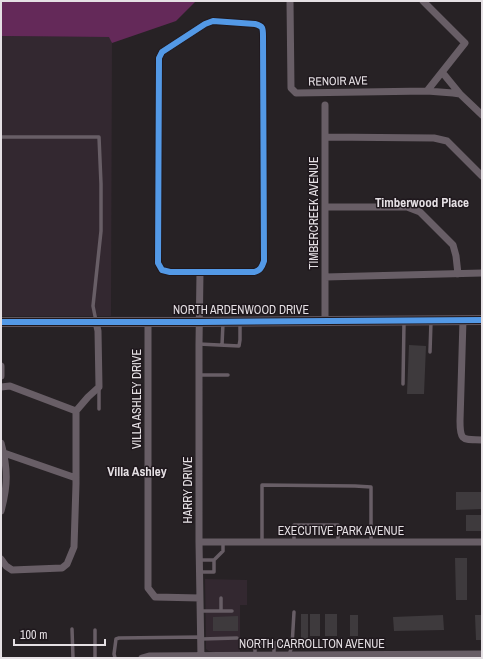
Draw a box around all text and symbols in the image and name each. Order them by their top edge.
street label: RENOIR AVE [308,72,368,90]
street label: TIMBERCREEK AVENUE [306,156,322,270]
district label: Timberwood Place [375,194,469,211]
street label: NORTH ARDENWOOD DRIVE [173,302,309,318]
street label: VILLA ASHLEY DRIVE [129,349,145,449]
street label: HARRY DRIVE [180,457,196,523]
district label: Villa Ashley [107,463,167,480]
street label: EXECUTIVE PARK AVENUE [278,523,404,539]
scale bar [14,621,105,647]
text: 100 m [20,627,47,643]
street label: NORTH CARROLLTON AVENUE [239,636,385,652]

